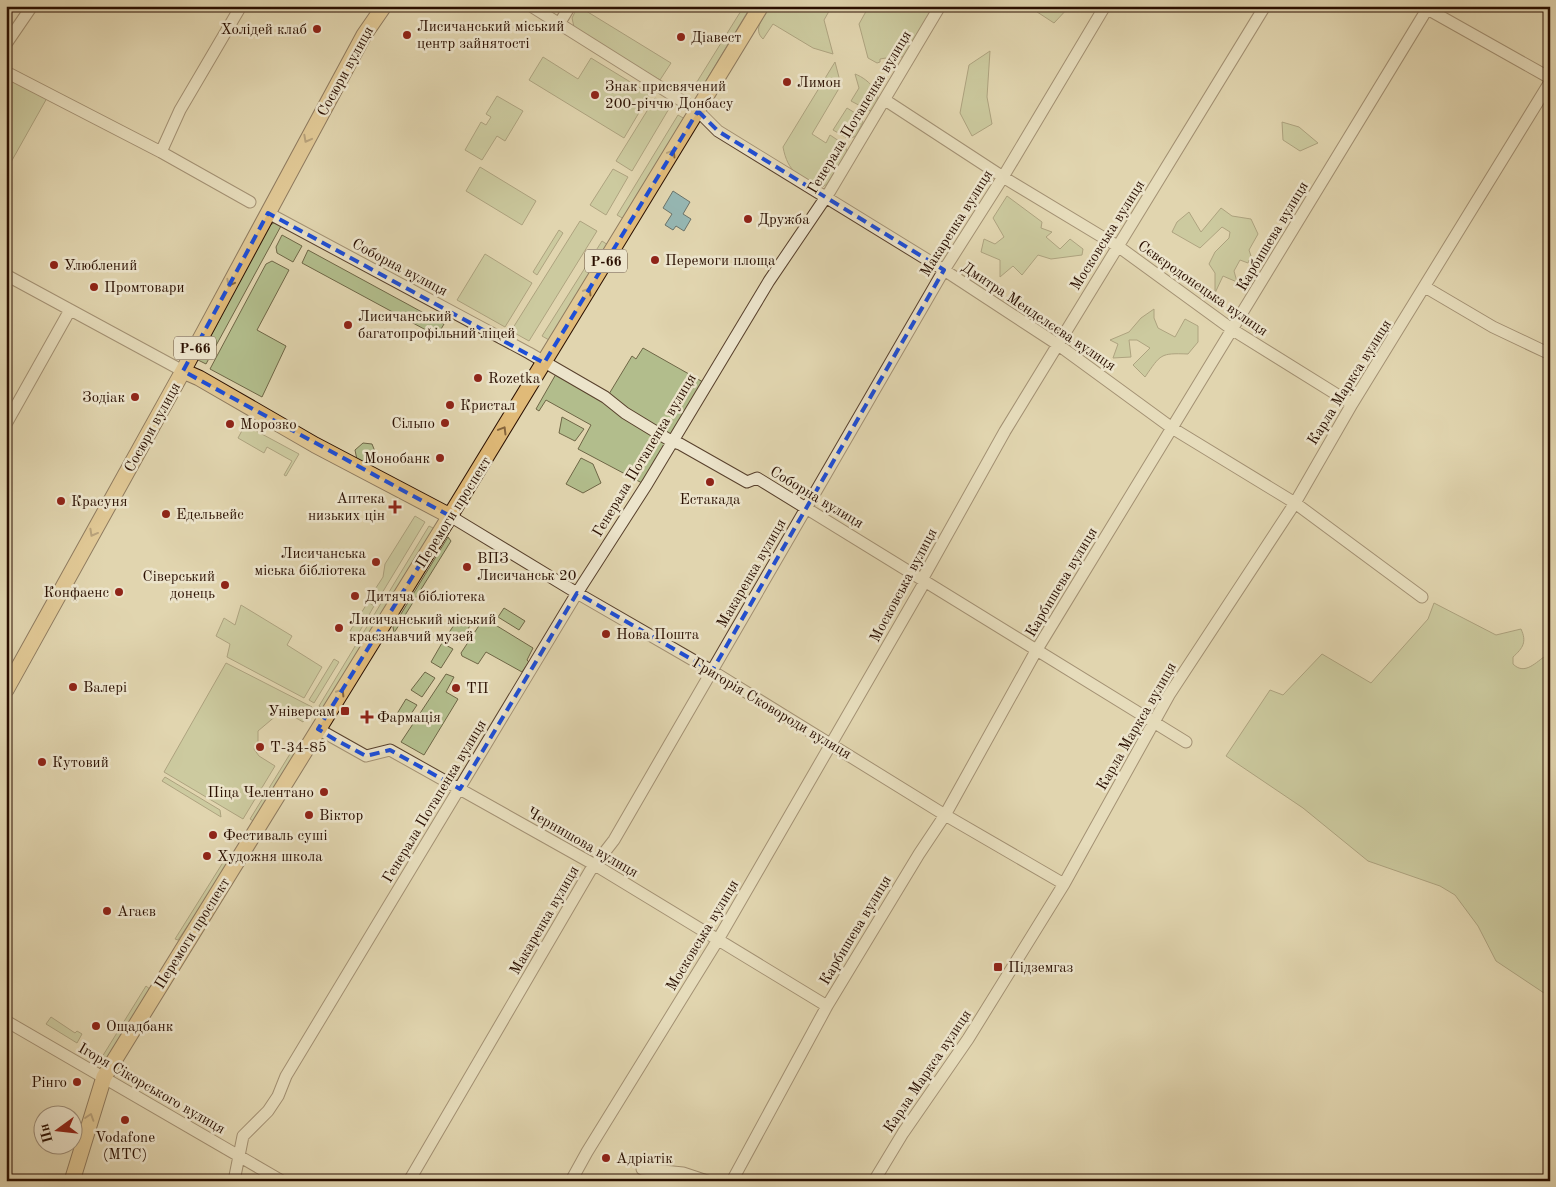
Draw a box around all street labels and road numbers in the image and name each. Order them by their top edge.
street label: Сосюри вулиця [316,24,377,119]
street label: Генерала Потапенка вулиця [806,28,915,197]
street label: Макаренка вулиця [918,168,996,280]
street label: Московська вулиця [1068,178,1148,293]
street label: Карбишева вулиця [1235,179,1312,294]
street label: Соборна вулиця [349,237,450,300]
street label: Сєвєродонецька вулиця [1134,239,1270,340]
road number: Р-66 [585,250,627,272]
street label: Дмитра Менделєєва вулиця [959,260,1118,374]
street label: Карла Маркса вулиця [1306,317,1395,448]
road number: Р-66 [174,336,216,359]
street label: Генерала Потапенка вулиця [591,371,700,540]
street label: Сосюри вулиця [123,380,184,475]
street label: Перемоги проспект [414,455,495,571]
street label: Соборна вулиця [767,465,866,532]
street label: Макаренка вулиця [715,517,790,631]
street label: Карбишева вулиця [1024,525,1101,640]
street label: Московська вулиця [868,526,941,645]
street label: Григорія Сковороди вулиця [689,656,854,763]
street label: Карла Маркса вулиця [1095,660,1180,793]
street label: Генерала Потапенка вулиця [381,717,490,886]
street label: Чернишова вулиця [524,805,641,881]
street label: Макаренка вулиця [508,864,583,978]
street label: Карбишева вулиця [818,873,895,988]
street label: Перемоги проспект [153,876,234,992]
street label: Московська вулиця [664,877,742,994]
street label: Карла Маркса вулиця [882,1008,975,1136]
street label: Ігоря Сікорського вулиця [75,1041,227,1138]

